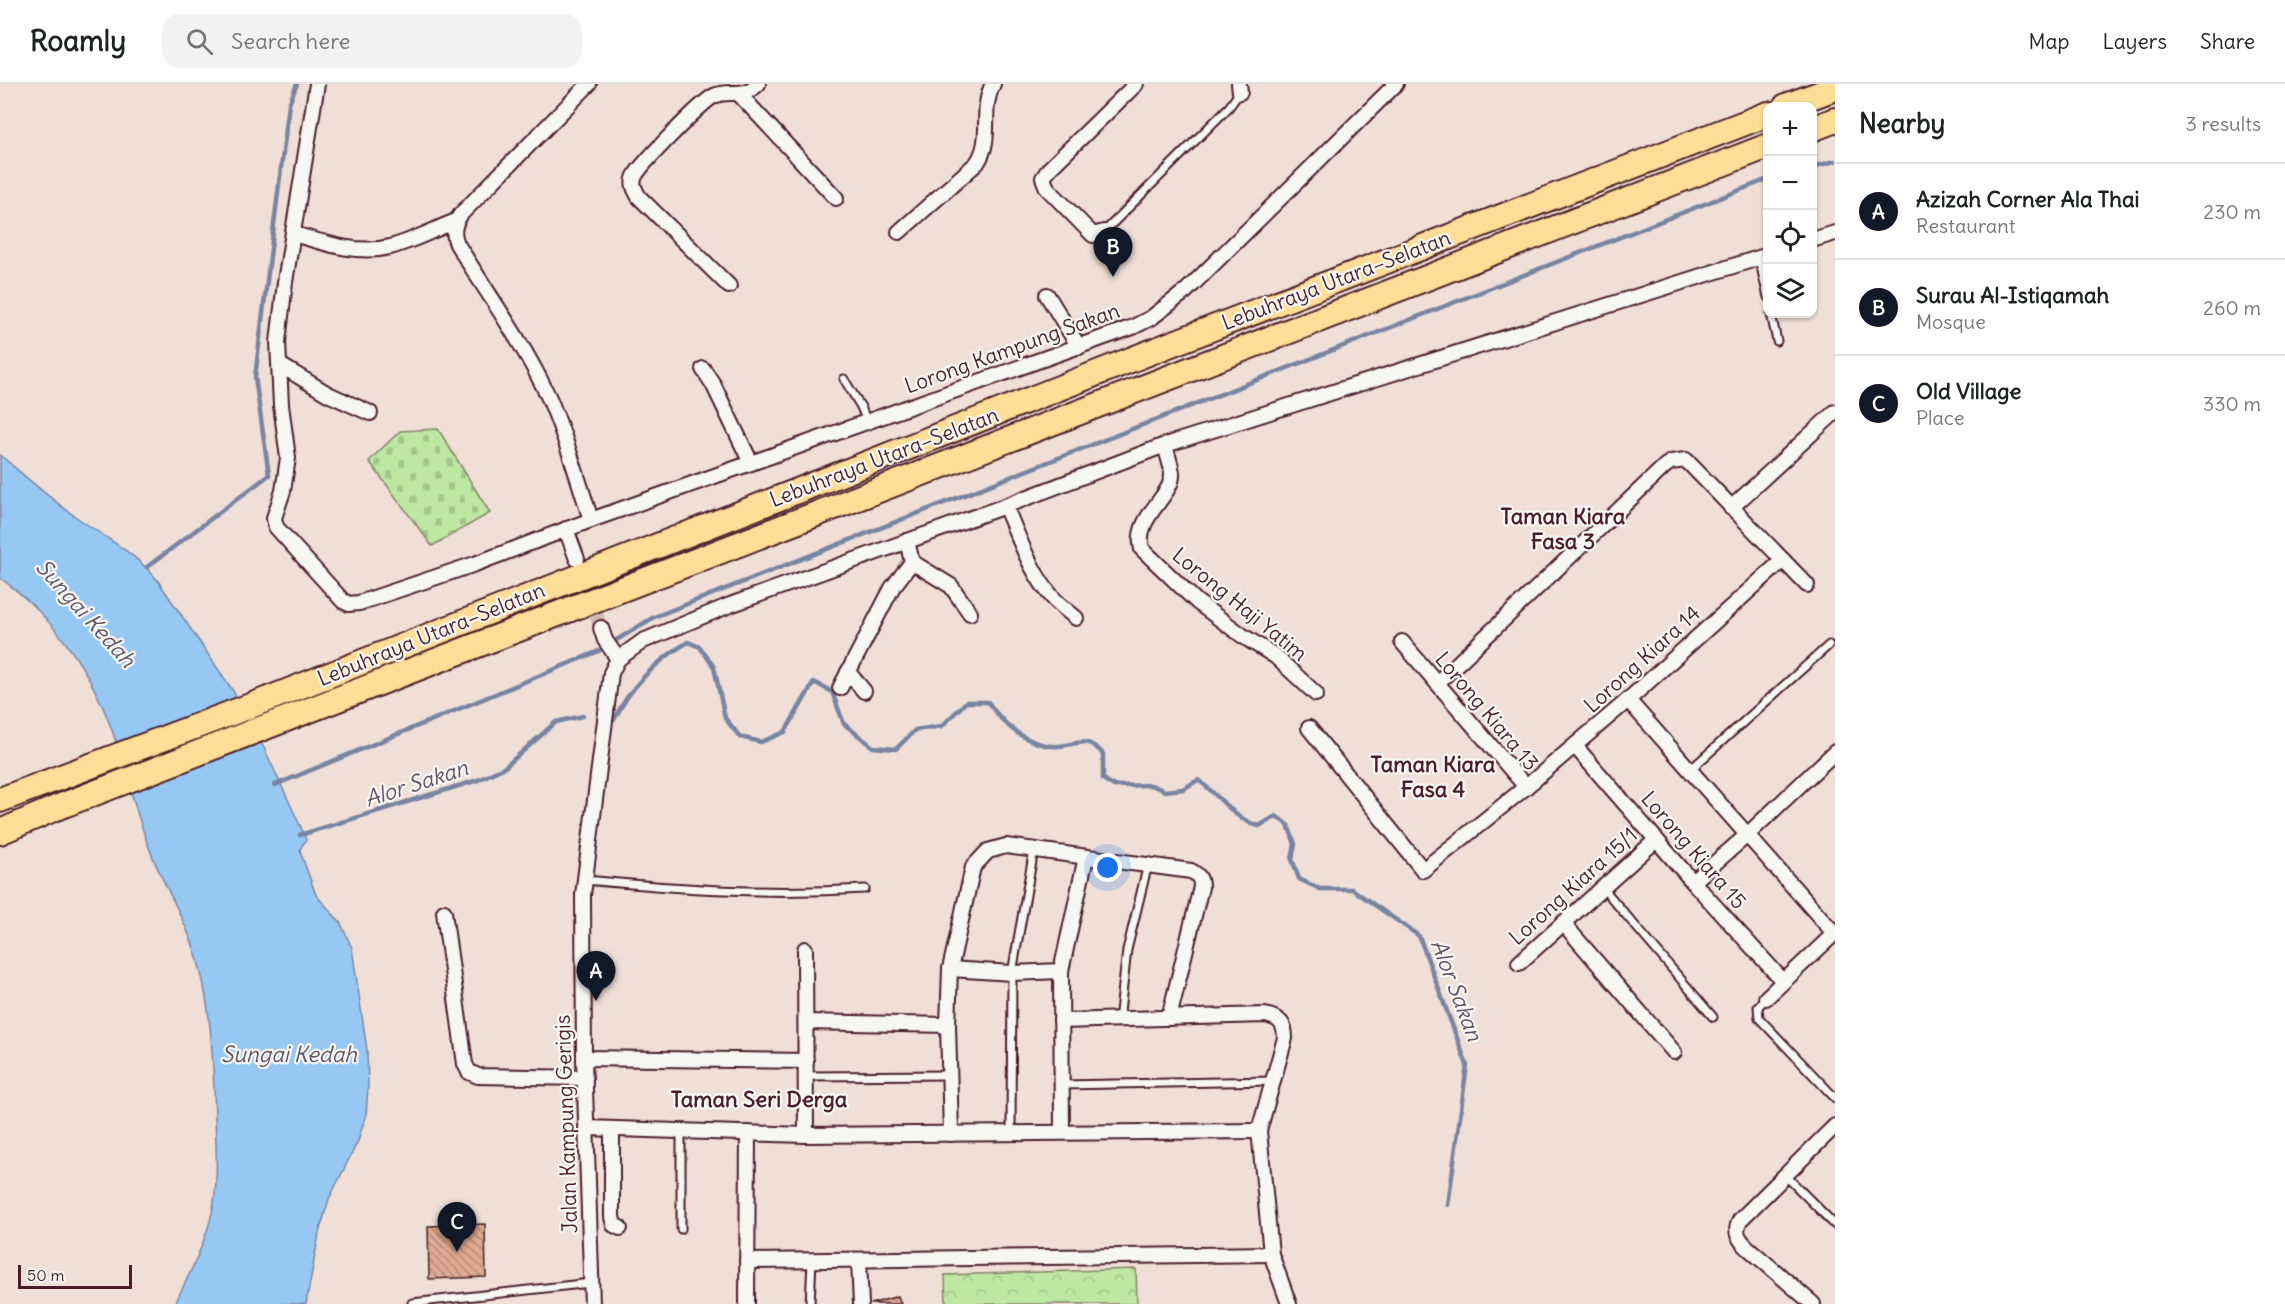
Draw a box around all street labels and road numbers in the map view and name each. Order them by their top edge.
street label: Lebuhraya Utara–Selatan [1218,224,1454,336]
street label: Lorong Kampung Sakan [901,297,1123,399]
street label: Lebuhraya Utara–Selatan [766,401,1002,513]
street label: Lorong Haji Yatim [1167,541,1313,667]
street label: Lebuhraya Utara–Selatan [313,576,549,692]
street label: Lorong Kiara 14 [1578,600,1706,718]
street label: Lorong Kiara 13 [1429,646,1545,776]
street label: Lorong Kiara 15 [1635,786,1753,914]
street label: Lorong Kiara 15/1 [1503,821,1643,951]
street label: Jalan Kampung Gerigis [549,1014,583,1234]

